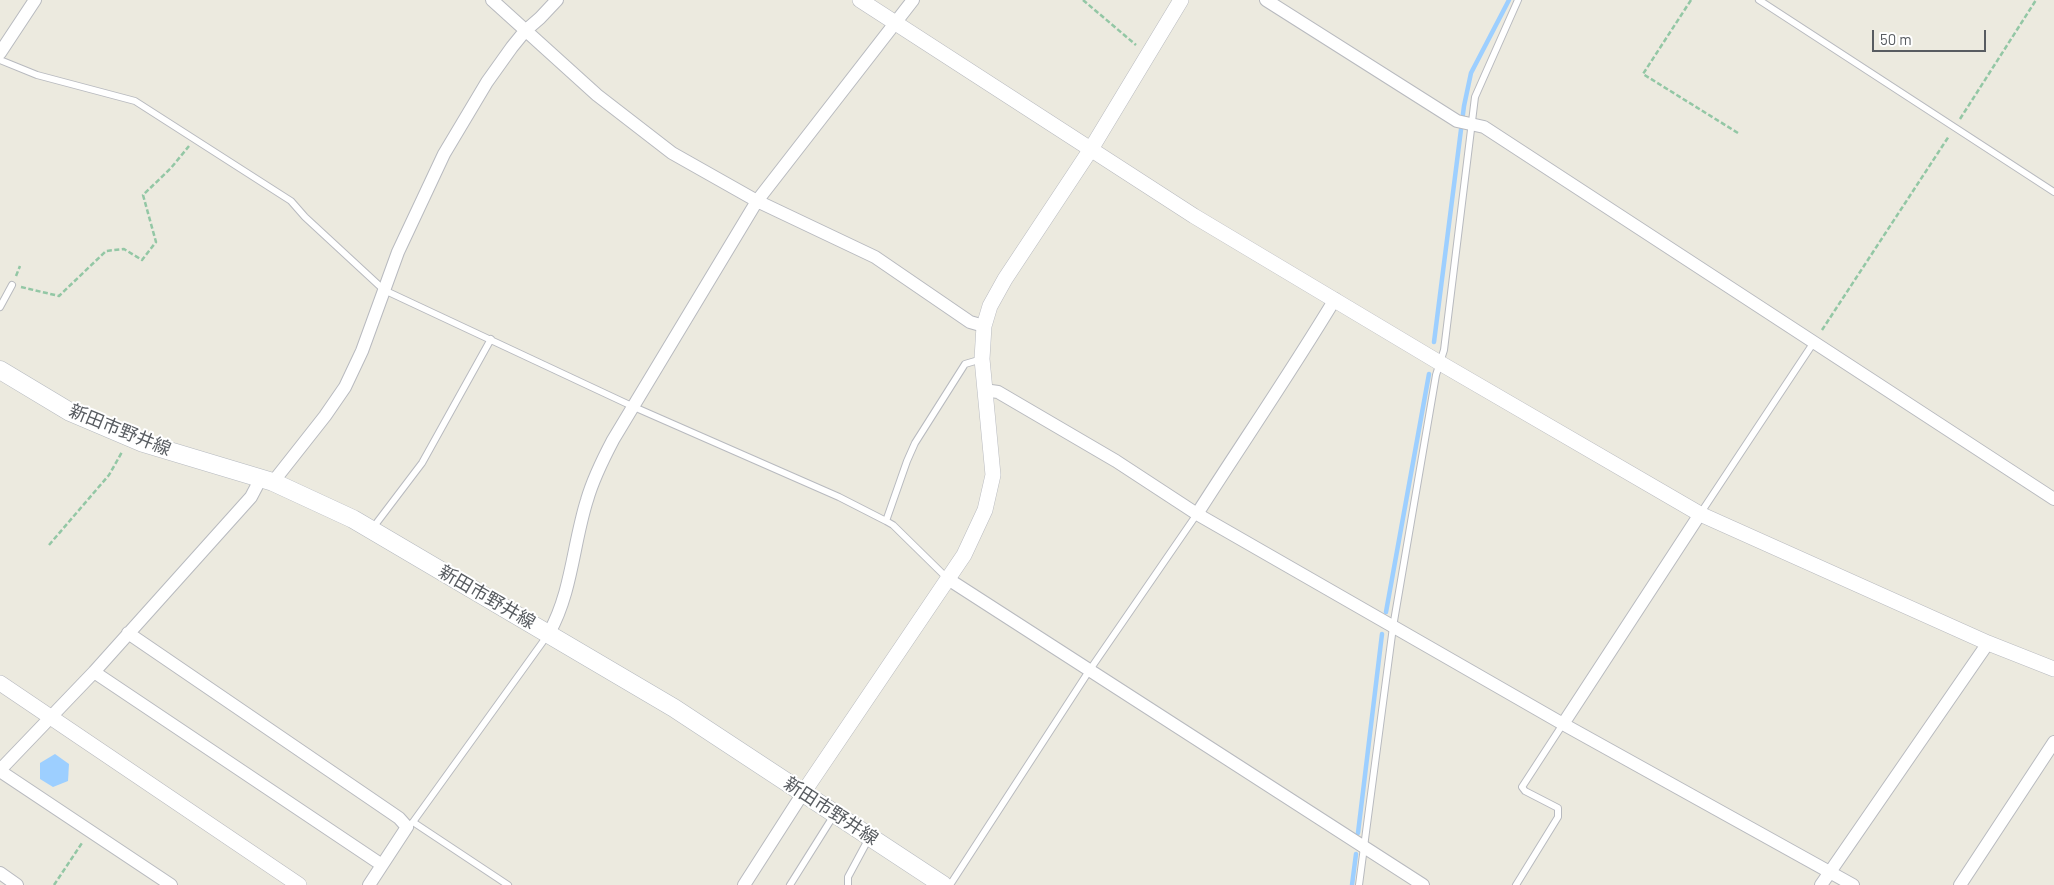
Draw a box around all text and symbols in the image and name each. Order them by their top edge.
scale bar [1874,20,1988,52]
text: 50 m [1880,30,1912,48]
street label: 新田市野井線 [66,400,174,460]
street label: 新田市野井線 [435,561,539,633]
street label: 新田市野井線 [780,773,882,849]

